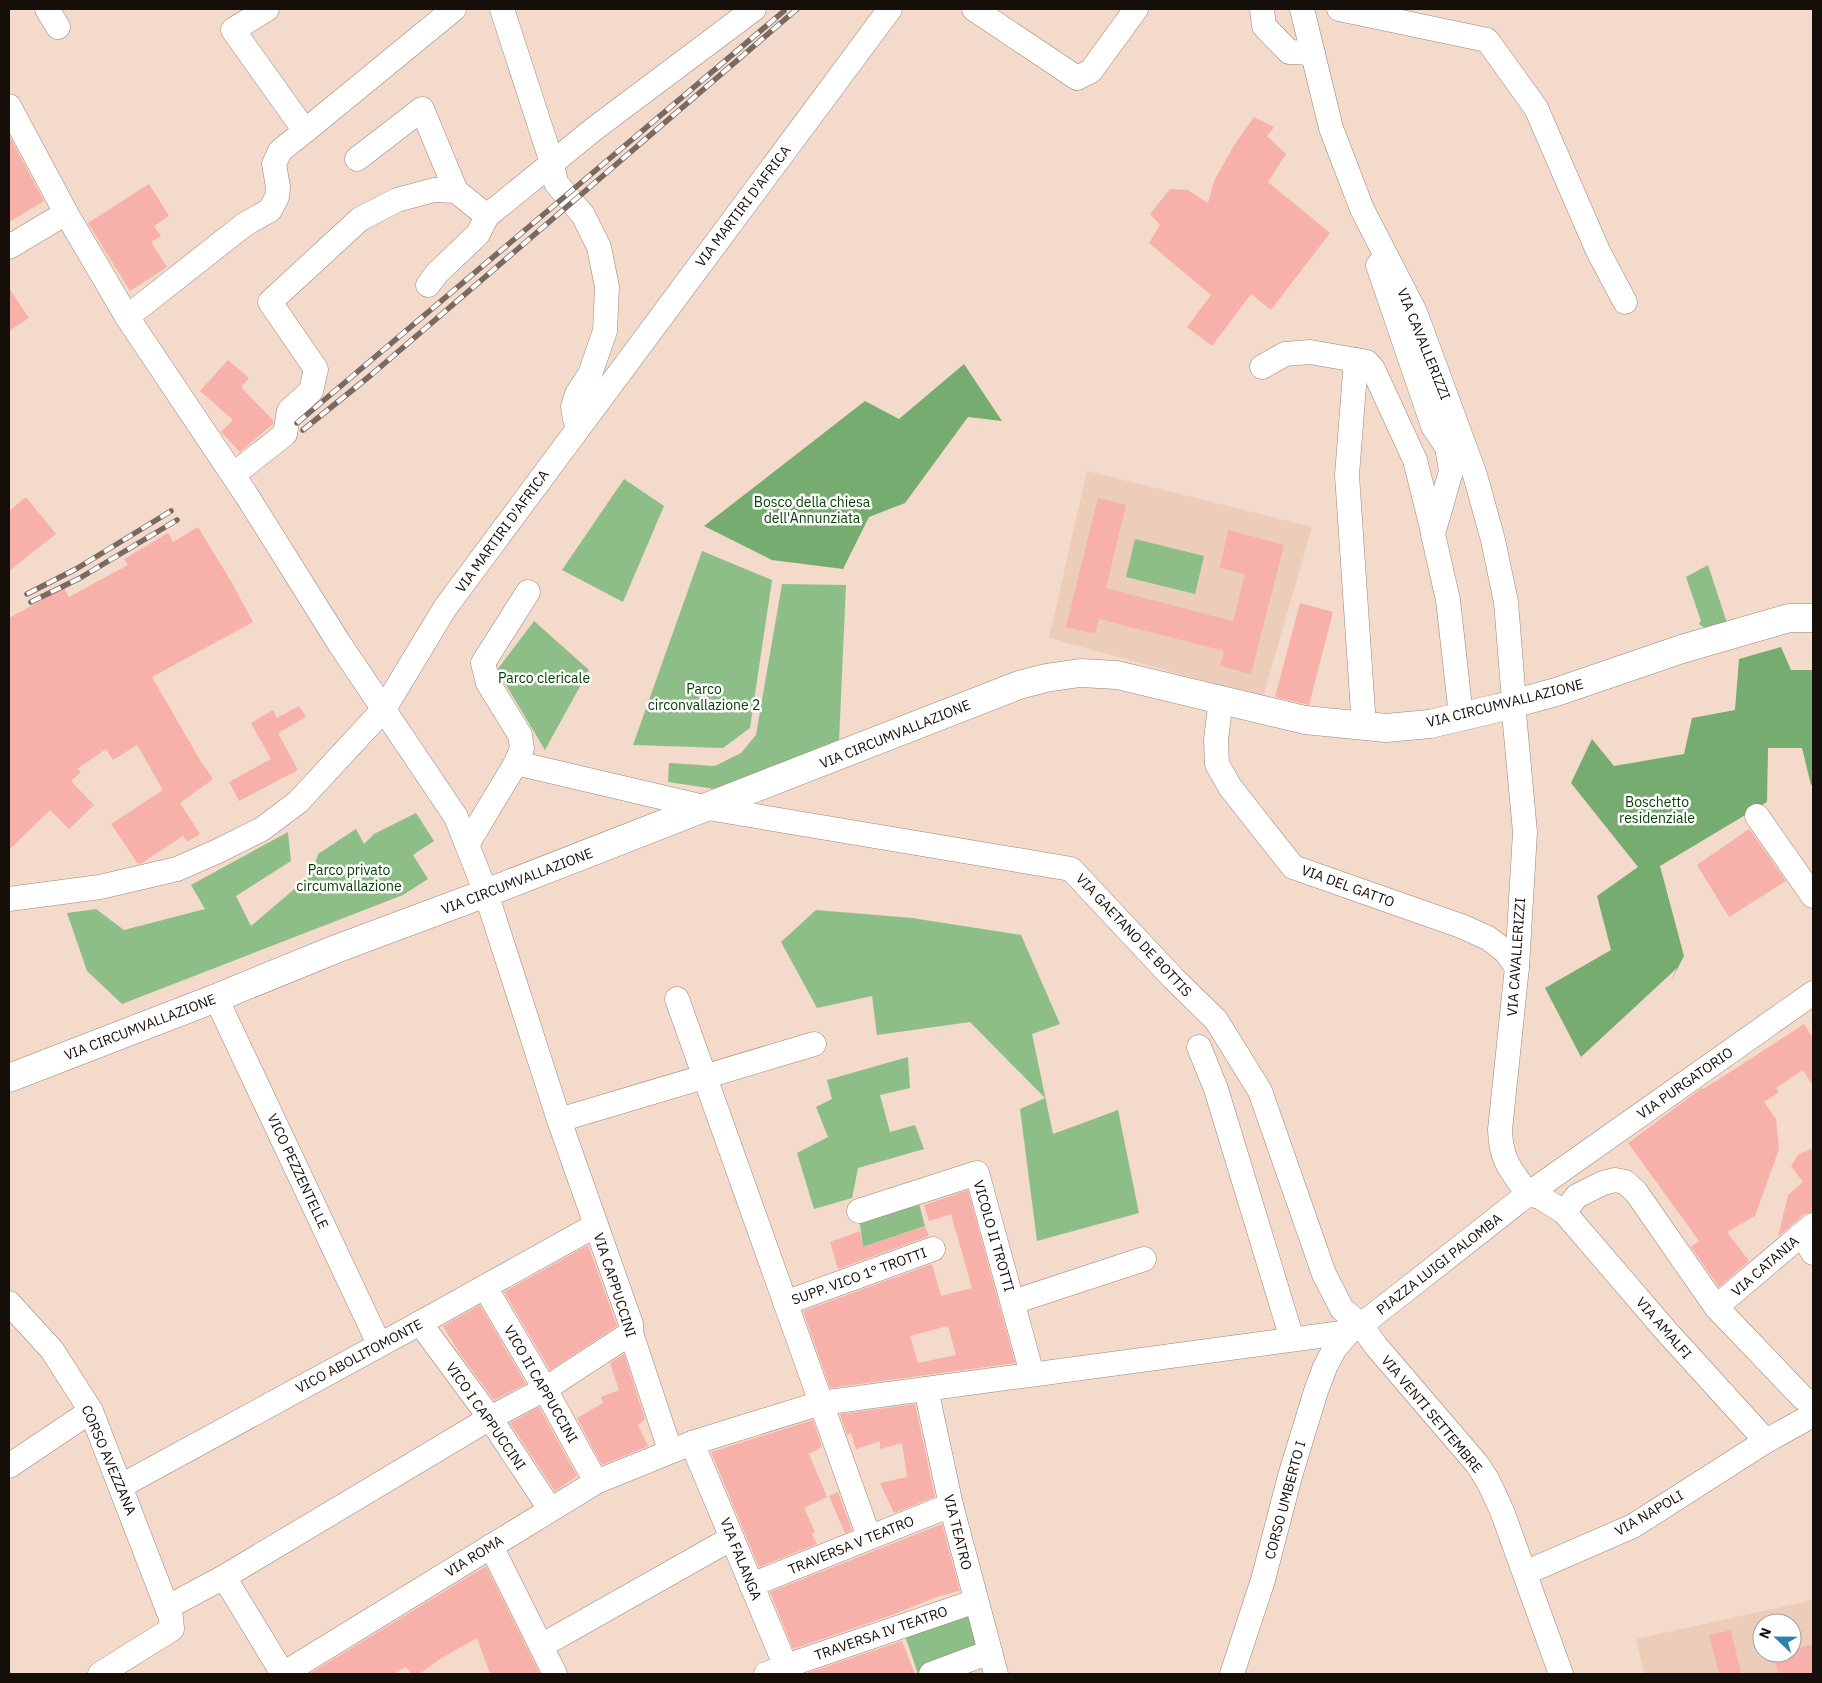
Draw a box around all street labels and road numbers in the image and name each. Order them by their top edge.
street label: VIA MARTIRI D'AFRICA [691,142,795,270]
street label: VIA CAVALLERIZZI [1393,285,1455,403]
street label: VIA MARTIRI D'AFRICA [451,466,553,596]
street label: VIA CIRCUMVALLAZIONE [1425,675,1585,731]
street label: VIA CIRCUMVALLAZIONE [817,696,973,772]
street label: VIA CIRCUMVALLAZIONE [439,844,595,918]
street label: VIA DEL GATTO [1299,861,1397,911]
street label: VIA GAETANO DE BOTTIS [1072,870,1196,1000]
street label: VIA CAVALLERIZZI [1503,897,1529,1017]
street label: VIA CIRCUMVALLAZIONE [62,990,218,1064]
street label: VIA PURGATORIO [1634,1043,1737,1123]
street label: VICO PEZZENTELLE [263,1110,333,1232]
street label: VICOLO II TROTTI [969,1178,1019,1294]
street label: PIAZZA LUIGI PALOMBA [1373,1209,1505,1319]
street label: VIA CAPPUCCINI [590,1230,640,1340]
street label: VIA CATANIA [1728,1232,1803,1300]
street label: SUPP. VICO 1° TROTTI [789,1243,929,1309]
street label: VIA AMALFI [1632,1293,1696,1363]
street label: VICO ABOLITOMONTE [292,1315,426,1397]
street label: VICO II CAPPUCCINI [500,1322,582,1446]
street label: VIA VENTI SETTEMBRE [1377,1351,1487,1477]
street label: VICO I CAPPUCCINI [442,1359,530,1473]
street label: CORSO AVEZZANA [78,1402,140,1518]
street label: CORSO UMBERTO I [1261,1439,1309,1561]
street label: VIA NAPOLI [1611,1486,1687,1540]
street label: VIA TEATRO [940,1492,976,1572]
street label: TRAVERSA V TEATRO [785,1511,917,1578]
street label: VIA FALANGA [716,1515,766,1603]
street label: VIA ROMA [441,1531,507,1581]
street label: TRAVERSA IV TEATRO [812,1602,950,1664]

